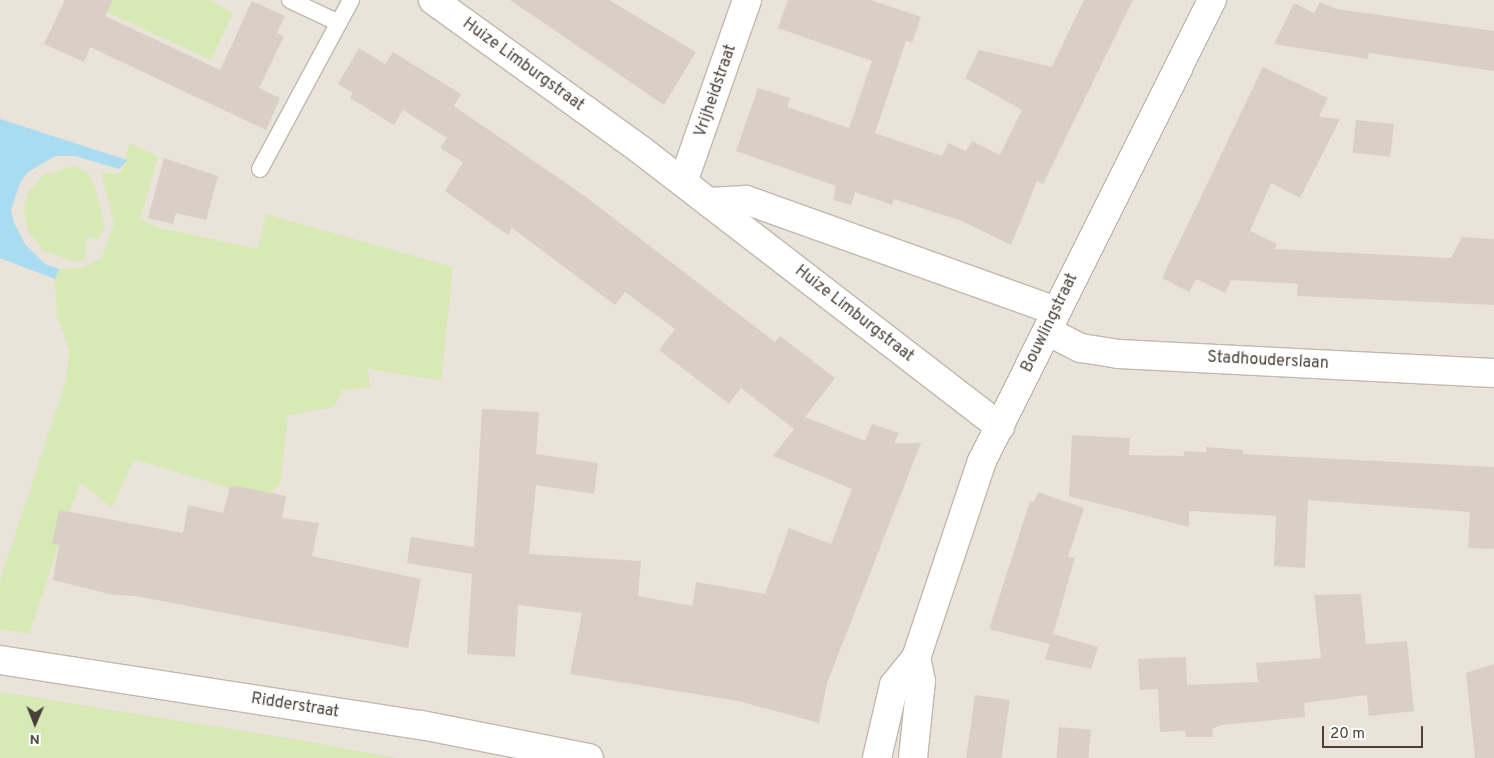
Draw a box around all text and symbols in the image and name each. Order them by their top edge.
street label: Huize Limburgstraat [459,14,587,116]
street label: Vrijheidstraat [691,42,741,140]
street label: Huize Limburgstraat [791,262,917,366]
street label: Bouwlingstraat [1018,270,1082,376]
street label: Stadhouderslaan [1207,348,1329,374]
street label: Ridderstraat [250,690,340,722]
north arrow [10,698,60,748]
scale bar [1324,716,1425,748]
text: 20 m [1330,725,1365,744]
text: N [30,730,40,747]

